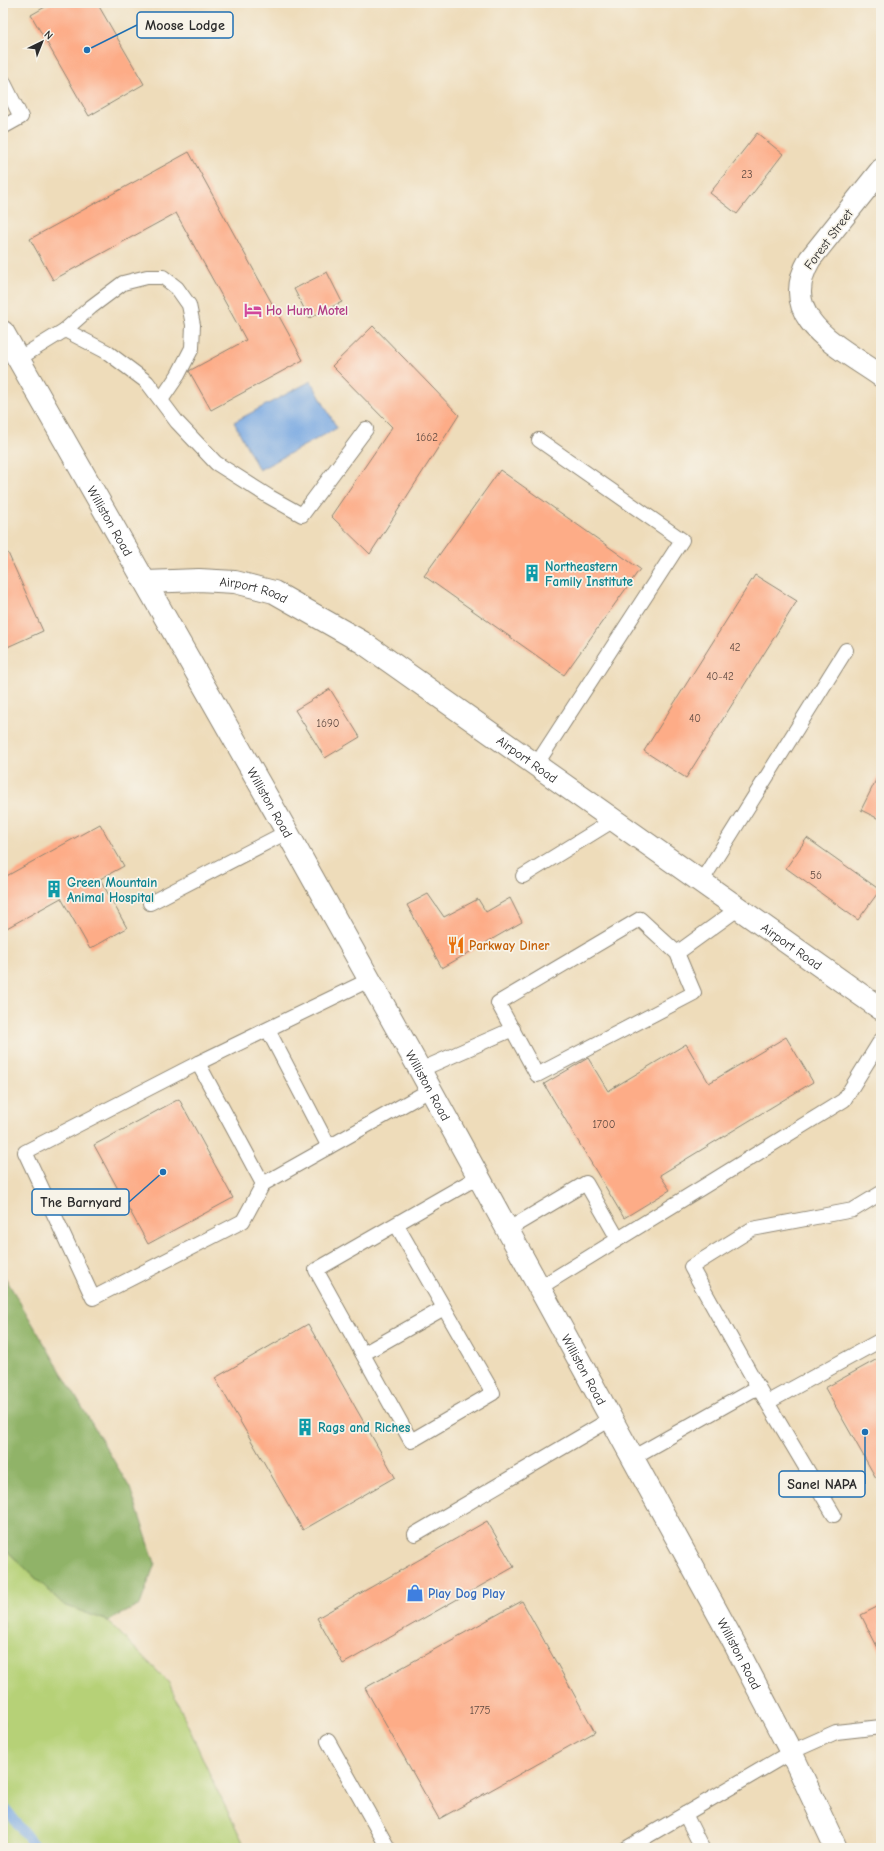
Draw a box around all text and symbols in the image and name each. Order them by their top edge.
callout: Moose Lodge [137,12,233,38]
text: Moose Lodge [145,17,225,34]
north arrow [22,22,62,62]
text: N [41,28,56,42]
house number: 23 [741,168,753,181]
street label: Forest Street [801,205,857,272]
hotel icon: Ho Hum Motel [243,300,263,320]
place label: Ho Hum Motel [266,303,348,318]
house number: 1662 [416,431,438,444]
street label: Williston Road [84,483,136,559]
place label: Northeastern Family Institute [545,559,634,589]
building icon: Northeastern Family Institute [522,563,542,583]
street label: Airport Road [219,574,291,606]
house number: 42 [729,641,741,654]
house number: 40-42 [706,670,734,683]
house number: 40 [689,712,701,725]
house number: 1690 [317,717,339,730]
street label: Airport Road [494,733,560,786]
street label: Williston Road [244,765,296,840]
house number: 56 [810,869,822,882]
place label: Green Mountain Animal Hospital [67,875,157,905]
building icon: Green Mountain Animal Hospital [44,879,64,899]
street label: Airport Road [758,920,825,973]
restaurant icon: Parkway Diner [446,935,466,955]
place label: Parkway Diner [469,938,550,953]
street label: Williston Road [402,1048,453,1123]
house number: 1700 [593,1118,615,1131]
callout: The Barnyard [32,1189,129,1215]
text: The Barnyard [40,1194,122,1211]
street label: Williston Road [558,1332,609,1407]
building icon: Rags and Riches [295,1417,315,1437]
place label: Rags and Riches [318,1420,411,1435]
callout: Sanel NAPA [779,1471,865,1497]
text: Sanel NAPA [787,1476,857,1493]
shop icon: Play Dog Play [405,1583,425,1603]
place label: Play Dog Play [428,1586,505,1601]
street label: Williston Road [714,1616,764,1692]
house number: 1775 [470,1704,490,1717]

